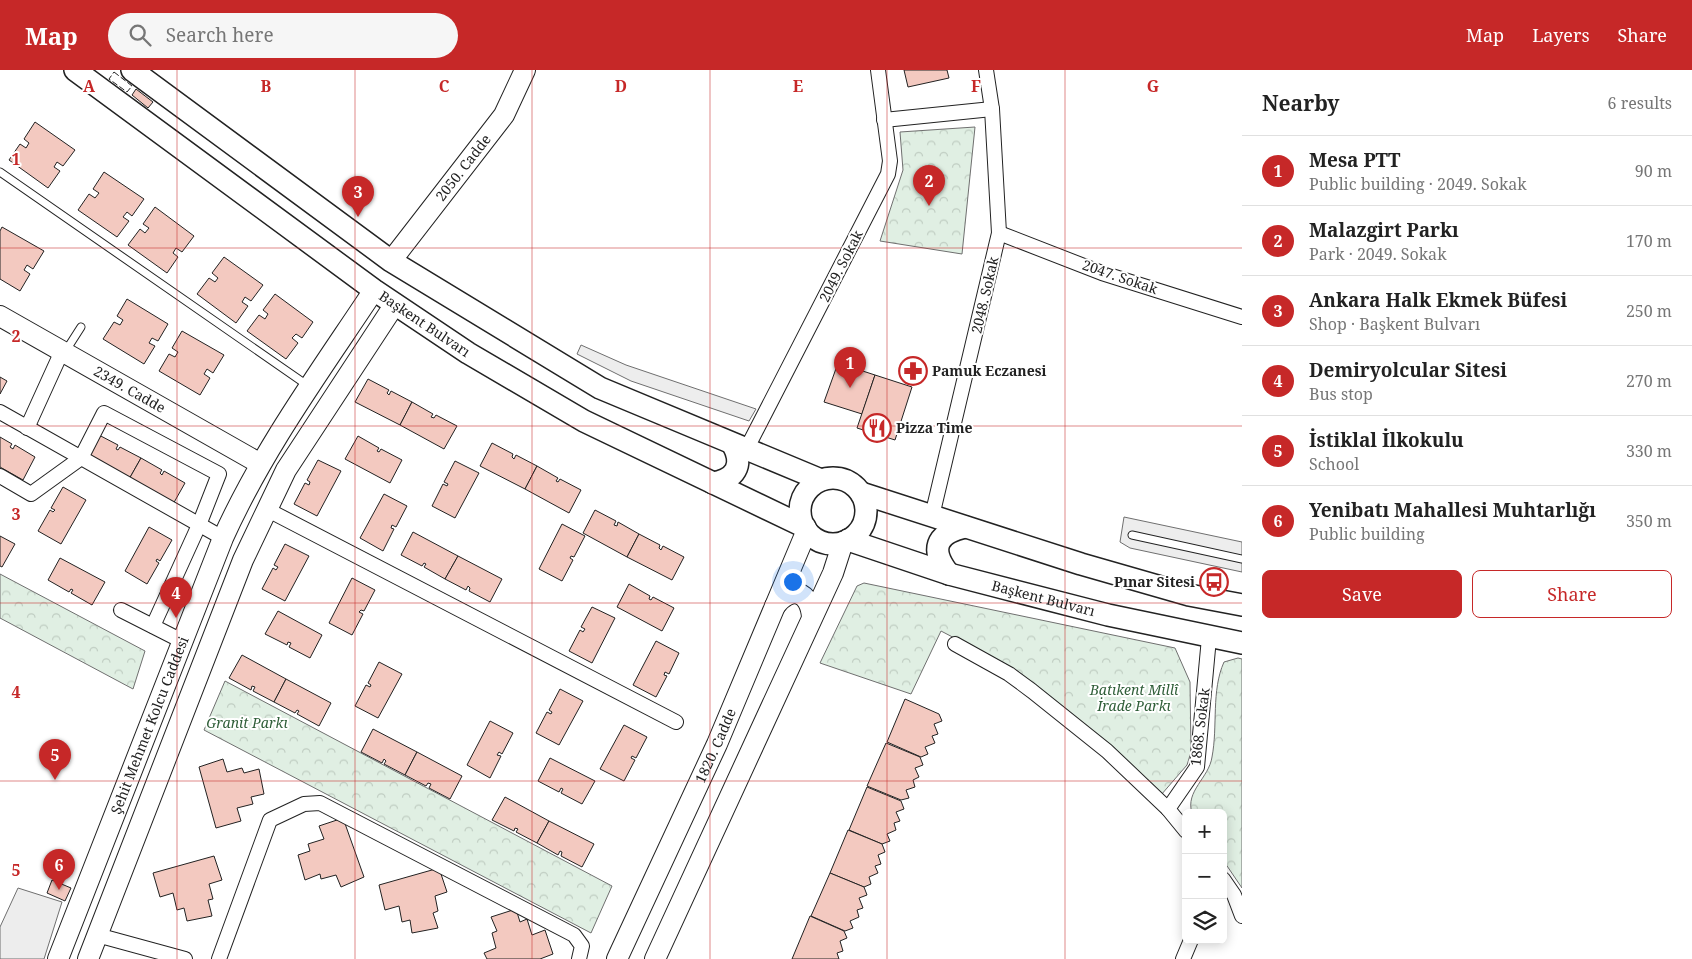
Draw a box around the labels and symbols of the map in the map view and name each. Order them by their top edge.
text: A [83,75,96,97]
text: B [261,75,272,97]
text: C [439,75,450,97]
text: D [615,75,627,97]
text: E [793,75,803,97]
text: F [971,75,981,97]
text: G [1147,75,1159,97]
street label: 2050. Cadde [431,130,495,205]
text: 1 [11,148,21,170]
pin: 2 [913,165,945,206]
pin: 3 [342,176,374,217]
street label: 2049. Sokak [814,226,867,305]
street label: 2048. Sokak [966,254,1003,335]
street label: 2047. Sokak [1080,255,1161,299]
street label: Başkent Bulvarı [376,286,474,361]
text: 2 [11,325,21,347]
pin: 1 [834,347,866,388]
pharmacy icon: Pamuk Eczanesi [898,356,928,386]
street label: 2349. Cadde [90,361,169,417]
place label: Pamuk Eczanesi [932,361,1046,380]
restaurant icon: Pizza Time [862,413,892,443]
place label: Pizza Time [896,418,973,437]
text: 3 [11,503,21,525]
bus stop icon: Pınar Sitesi [1199,567,1229,597]
your location [780,569,806,595]
place label: Pınar Sitesi [1114,572,1195,591]
street label: Başkent Bulvarı [990,575,1098,620]
pin: 4 [160,577,192,618]
street label: Şehit Mehmet Kolcu Caddesi [106,633,193,817]
park label: Batıkent Millî İrade Parkı [1089,680,1179,715]
text: 4 [11,681,21,703]
street label: 1868. Sokak [1185,686,1214,767]
street label: 1820. Cadde [690,705,740,786]
park label: Granit Parkı [206,713,288,732]
pin: 5 [39,739,71,780]
pin: 6 [43,849,75,890]
text: 5 [11,859,21,881]

